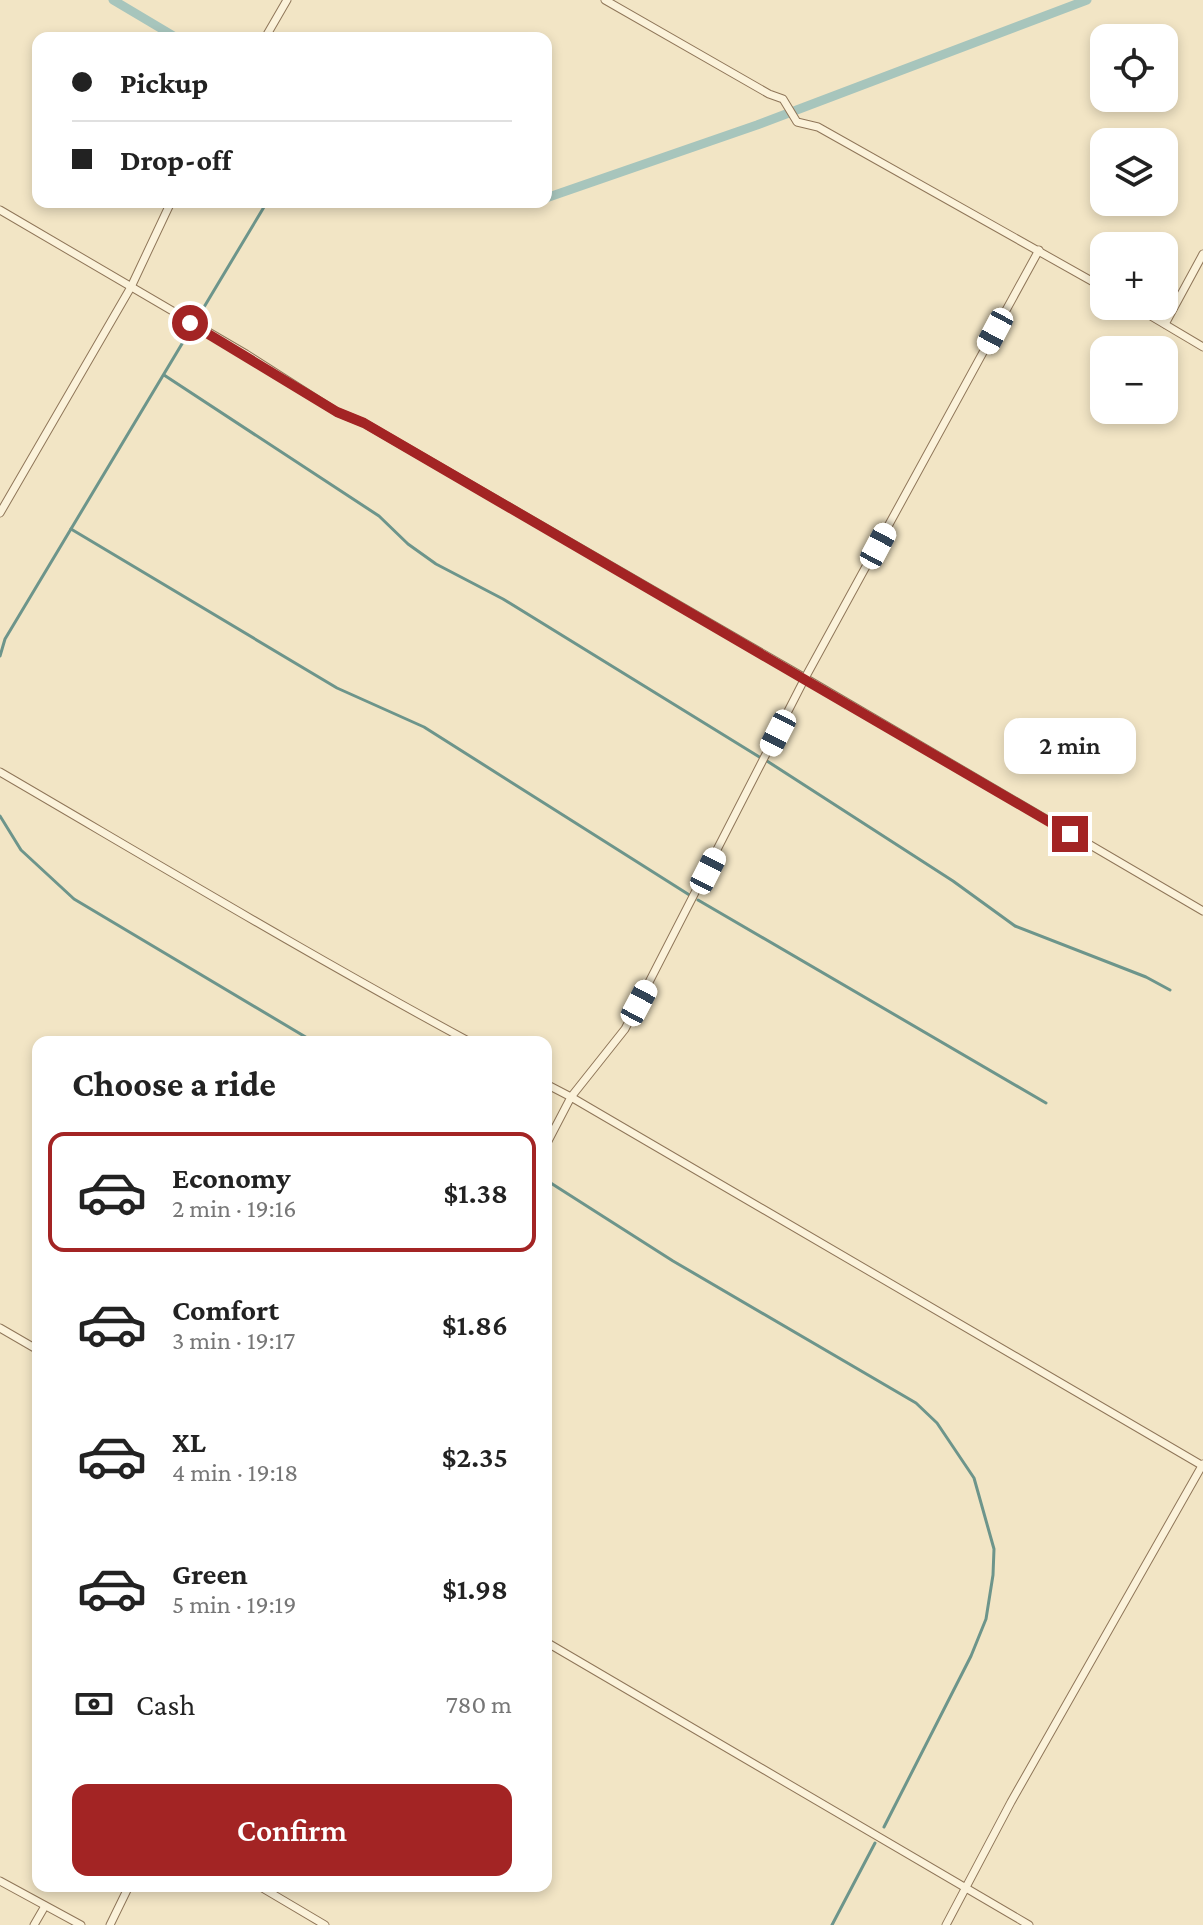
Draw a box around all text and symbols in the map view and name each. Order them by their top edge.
map controls [1090,24,1178,424]
button: locate [1090,24,1178,112]
text: Pickup [120,66,208,99]
button: layers [1090,128,1178,216]
text: Drop-off [120,143,231,176]
button: + [1090,232,1178,320]
car [973,304,1017,358]
route start [172,305,208,341]
button: − [1090,336,1178,424]
car [856,519,900,573]
car [756,706,800,760]
callout: 2 min [1004,718,1136,774]
text: 2 min [1039,731,1101,760]
route end [1052,816,1088,852]
car [686,844,730,898]
car [617,976,661,1030]
text: Choose a ride [72,1064,276,1104]
icon: car [76,1156,148,1228]
text: Economy [172,1161,291,1194]
text: $1.38 [443,1176,508,1209]
text: 2 min · 19:16 [172,1194,297,1223]
icon: car [76,1288,148,1360]
text: Comfort [172,1293,279,1326]
text: $1.86 [442,1308,508,1341]
text: 3 min · 19:17 [172,1326,295,1355]
icon: car [76,1420,148,1492]
text: XL [172,1425,206,1458]
text: $2.35 [442,1440,508,1473]
text: 4 min · 19:18 [172,1458,298,1487]
icon: car [76,1552,148,1624]
text: Green [172,1557,248,1590]
text: $1.98 [442,1572,508,1605]
text: 5 min · 19:19 [172,1590,296,1619]
icon: cash [72,1682,116,1726]
text: Cash [136,1688,195,1721]
text: 780 m [446,1690,512,1719]
button: Confirm [72,1784,512,1876]

